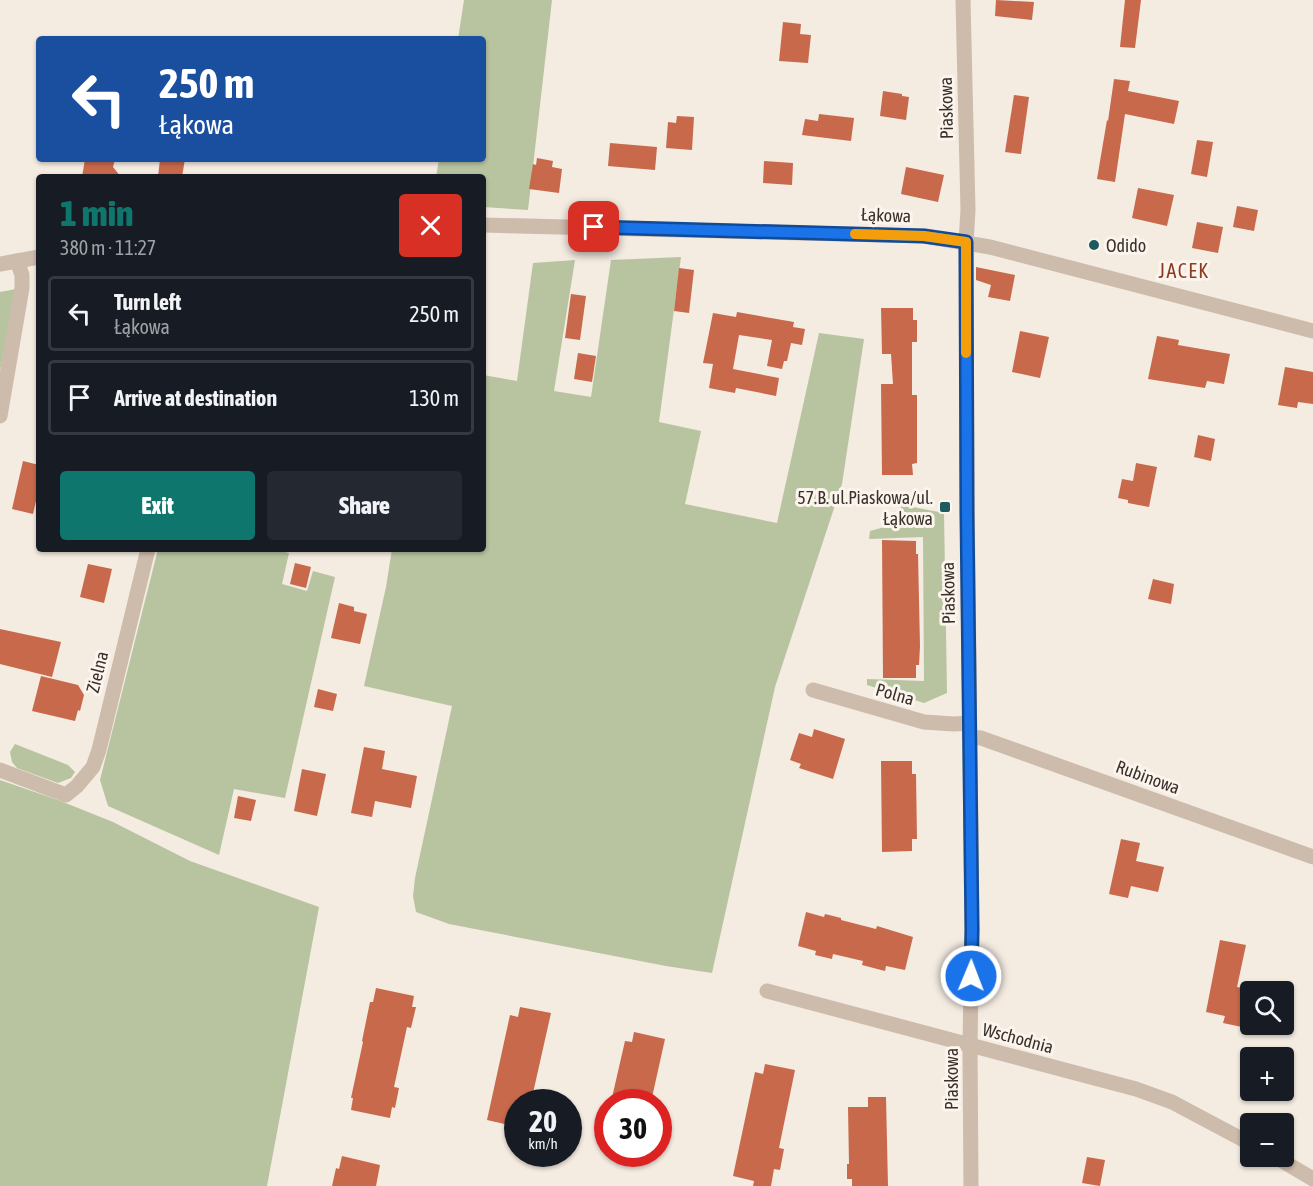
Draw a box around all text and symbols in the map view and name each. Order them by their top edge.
text: 250 m [159,59,254,107]
icon: left [60,60,138,138]
street label: Piaskowa [935,77,957,139]
text: Łąkowa [159,109,234,140]
text: 1 min [60,192,134,234]
button: close [399,194,462,257]
pin [568,201,619,252]
street label: Łąkowa [861,204,911,226]
icon: arrive [577,210,610,243]
place label: Odido [1106,235,1146,256]
text: 380 m · 11:27 [60,236,156,259]
marker: Odido [1087,238,1101,252]
district label: JACEK [1158,259,1210,282]
text: Turn left [114,289,181,315]
icon: left [63,297,96,330]
text: 250 m [409,301,459,327]
text: Łąkowa [114,315,170,338]
icon: arrive [63,381,96,414]
text: Arrive at destination [114,385,277,411]
text: 130 m [409,385,459,411]
button: Exit [60,471,255,540]
button: Share [267,471,462,540]
place label: 57.B. ul.Piaskowa/ul. Łąkowa [797,487,933,529]
marker: 57.B. ul.Piaskowa/ul. Łąkowa [938,500,952,514]
street label: Piaskowa [937,562,959,624]
street label: Zielna [82,649,112,695]
street label: Polna [873,679,917,709]
street label: Rubinowa [1113,756,1183,798]
position arrow [939,944,1003,1008]
map controls [1240,981,1294,1167]
button: search [1240,981,1294,1035]
street label: Wschodnia [980,1018,1056,1058]
button: + [1240,1047,1294,1101]
street label: Piaskowa [941,1048,962,1110]
speed limit sign: 30 [594,1089,672,1167]
text: 20 [529,1104,557,1138]
button: − [1240,1113,1294,1167]
text: km/h [528,1135,558,1152]

